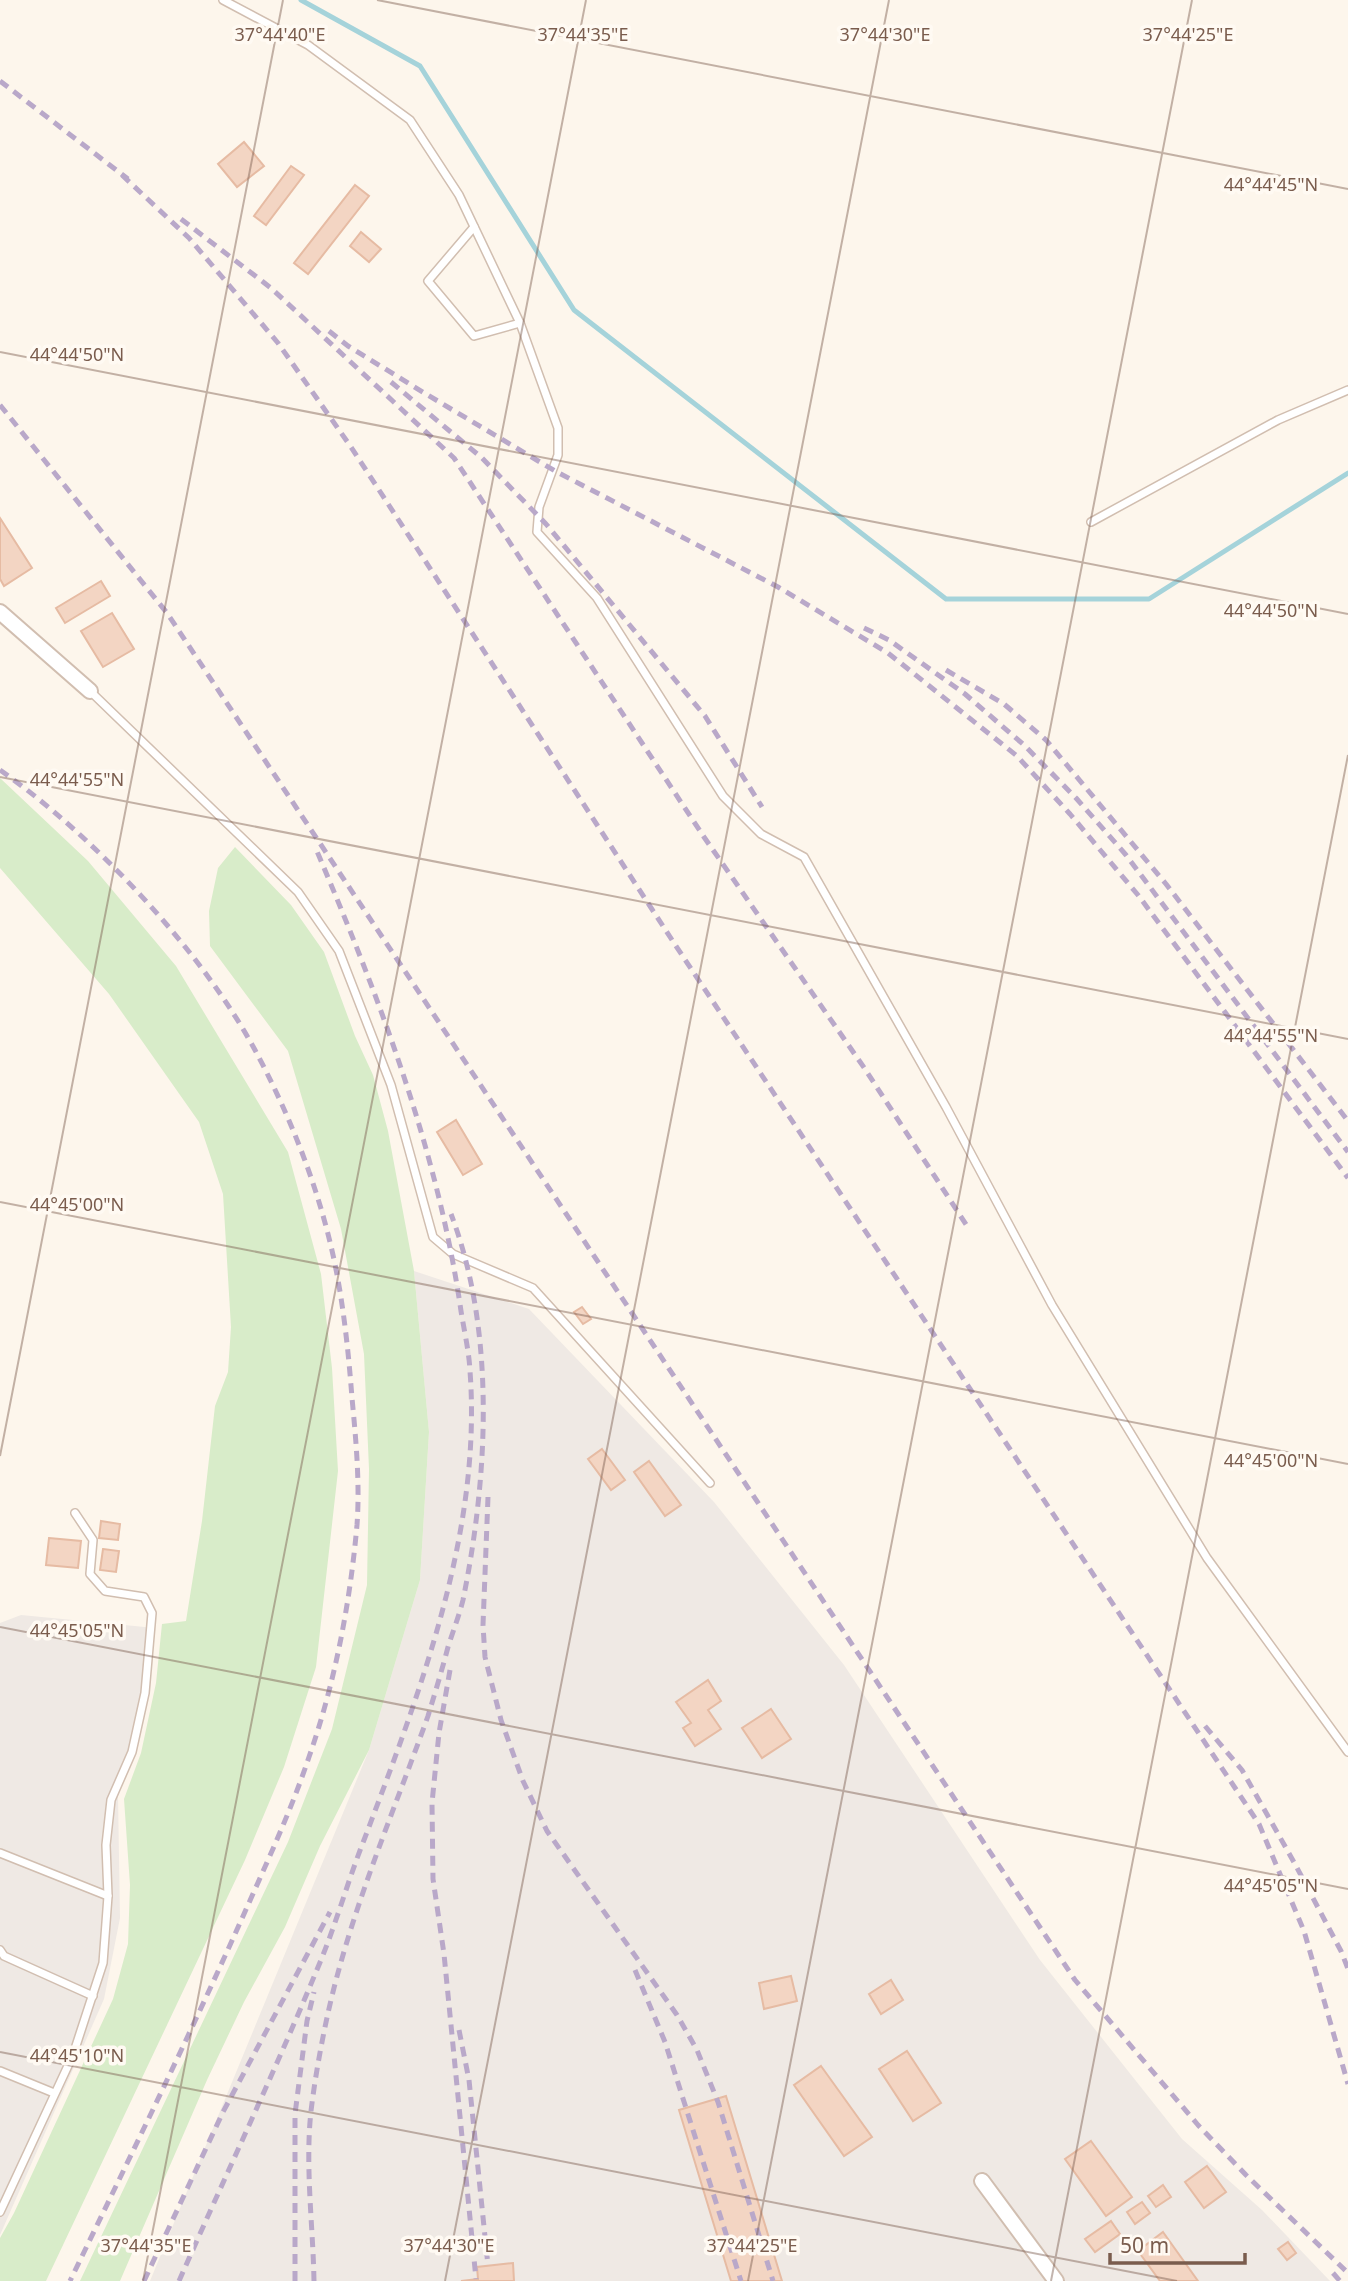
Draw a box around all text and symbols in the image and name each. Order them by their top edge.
text: 37°44'40"E [235,22,325,46]
text: 37°44'35"E [538,22,628,46]
text: 37°44'30"E [840,22,930,46]
text: 37°44'25"E [1143,22,1233,46]
text: 44°44'45"N [1224,172,1318,196]
text: 44°44'50"N [30,342,124,366]
text: 44°44'50"N [1224,598,1318,622]
text: 44°44'55"N [30,767,124,791]
text: 44°44'55"N [1224,1023,1318,1047]
text: 44°45'00"N [30,1192,124,1216]
text: 44°45'00"N [1224,1448,1318,1472]
text: 44°45'05"N [30,1618,124,1642]
text: 44°45'05"N [1224,1873,1318,1897]
text: 44°45'10"N [30,2043,124,2067]
scale bar [1110,2222,1245,2266]
text: 50 m [1120,2231,1169,2259]
text: 37°44'35"E [101,2233,191,2257]
text: 37°44'30"E [404,2233,494,2257]
text: 37°44'25"E [707,2233,797,2257]

